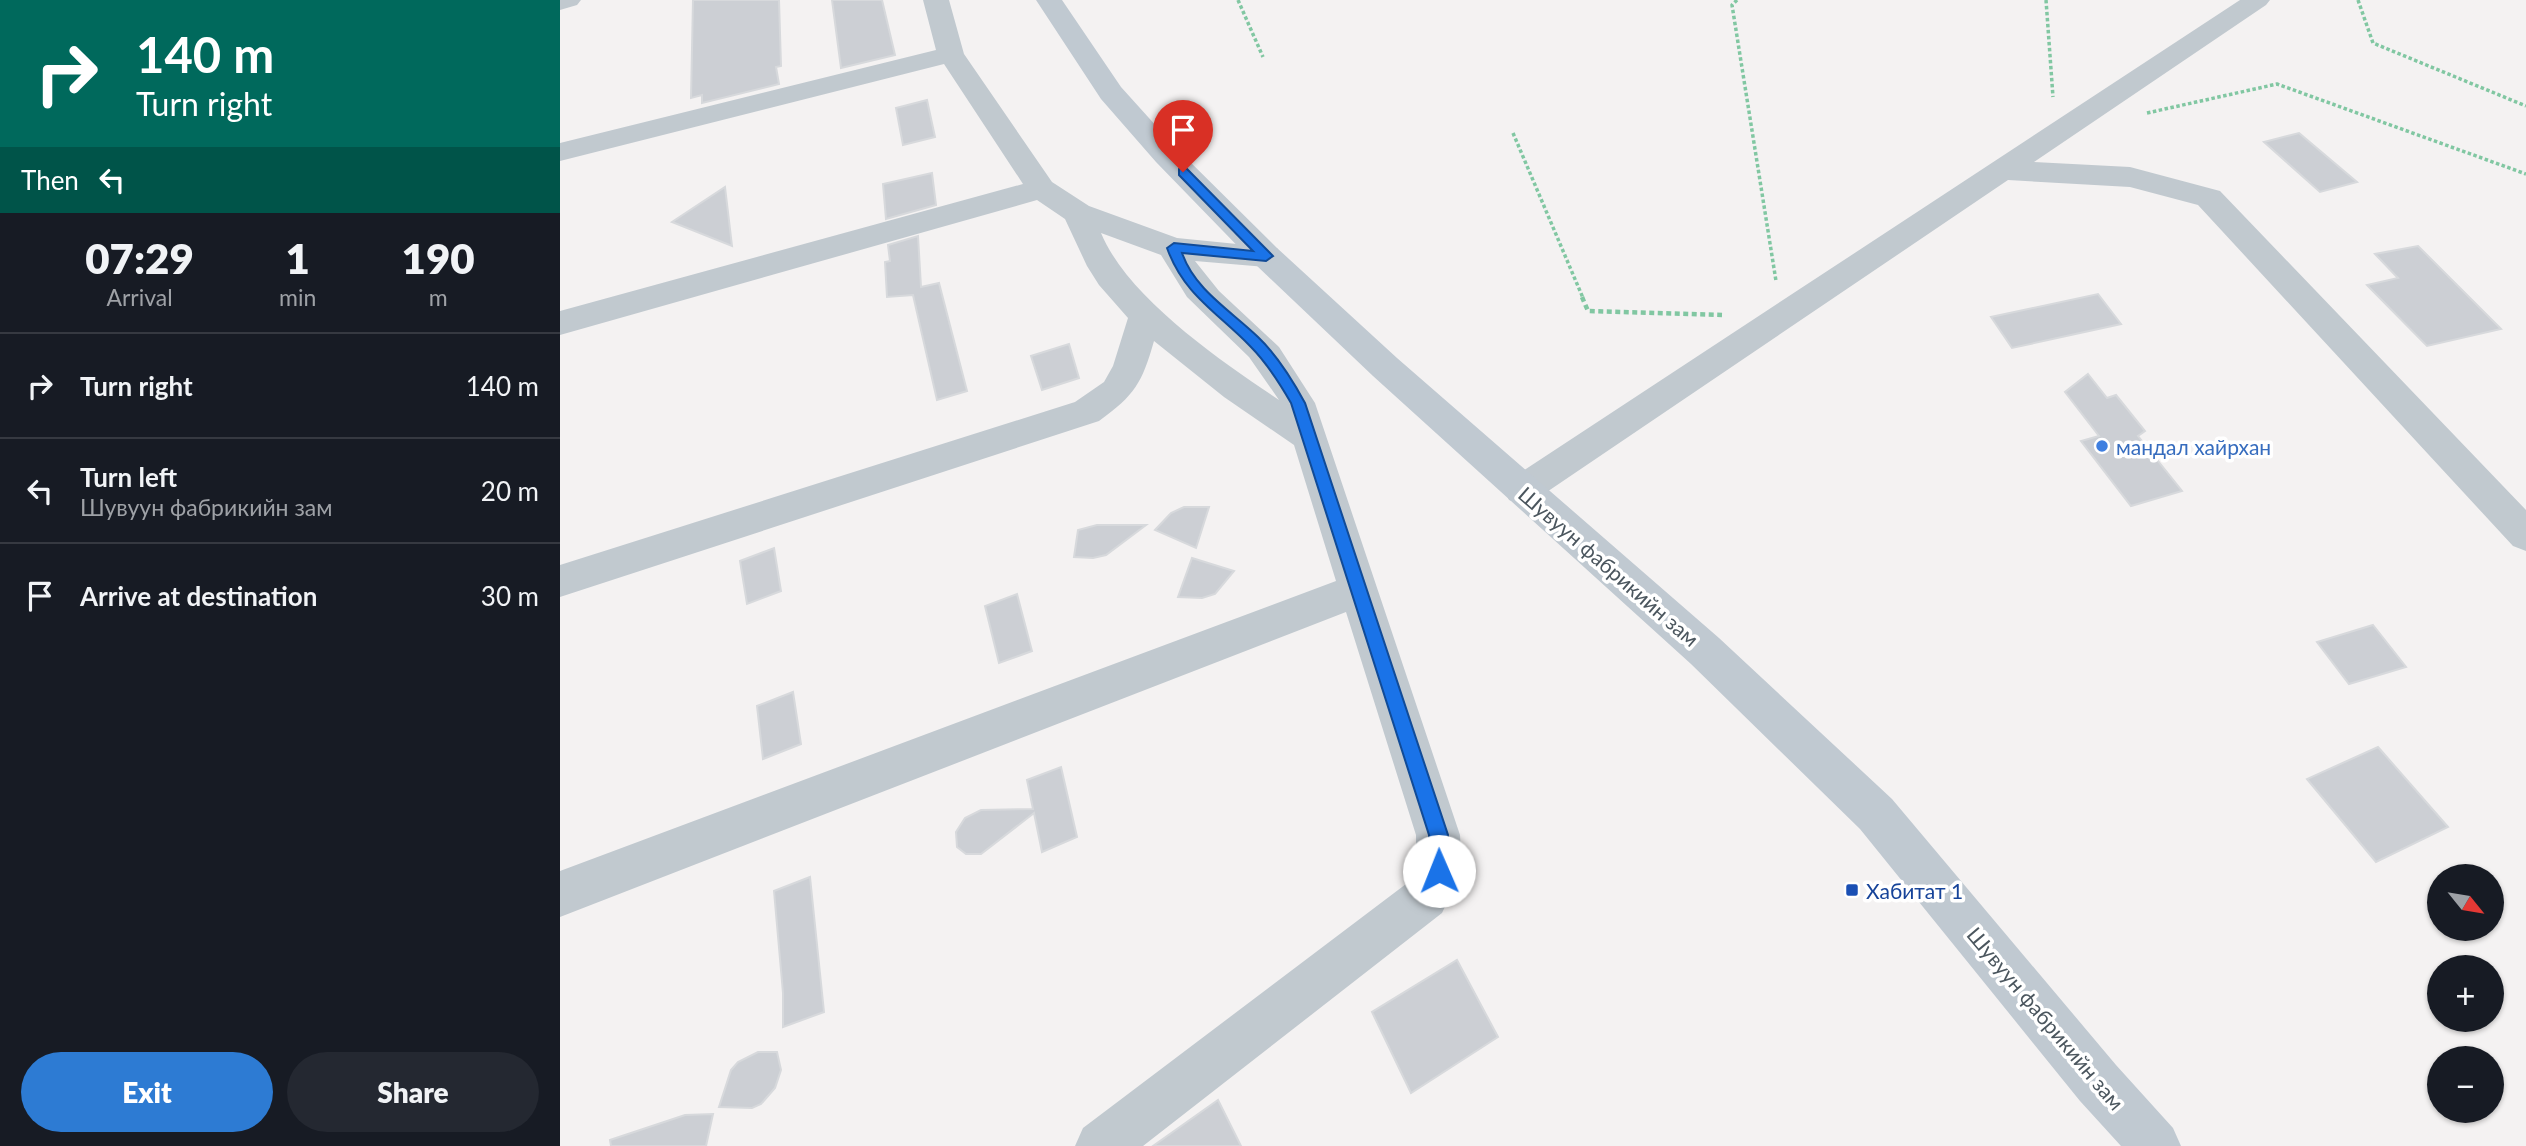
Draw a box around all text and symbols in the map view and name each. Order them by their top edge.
text: 140 m [136,25,274,83]
icon: right [21,28,112,119]
text: Turn right [136,84,272,123]
pin [1153,100,1213,172]
icon: arrive [1164,111,1202,149]
icon: left [93,161,131,199]
text: Then [21,164,79,196]
text: 07:29 [85,233,194,283]
text: 1 [286,233,310,283]
text: 190 [402,233,475,283]
text: Arrival [106,283,173,311]
text: min [279,283,316,311]
text: m [429,283,448,311]
icon: right [21,367,59,405]
text: Turn right [80,370,193,402]
text: 140 m [466,370,539,402]
place label: мандал хайрхан [2116,434,2271,459]
marker: мандал хайрхан [2094,438,2110,454]
text: Turn left [80,461,177,493]
icon: left [21,472,59,510]
text: 20 m [481,475,539,507]
street label: Шувуун фабрикийн зам [1514,481,1704,651]
text: Шувуун фабрикийн зам [80,493,332,521]
icon: arrive [21,577,59,615]
text: Arrive at destination [80,580,317,612]
text: 30 m [481,580,539,612]
position arrow [1402,834,1476,908]
north arrow [2427,864,2504,942]
map controls [2427,864,2504,1123]
place label: Хабитат 1 [1866,878,1963,903]
marker: Хабитат 1 [1844,882,1860,898]
street label: Шувуун фабрикийн зам [1962,922,2130,1114]
button: + [2427,955,2504,1032]
button: − [2427,1046,2504,1123]
button: Exit [21,1052,273,1132]
button: Share [287,1052,539,1132]

